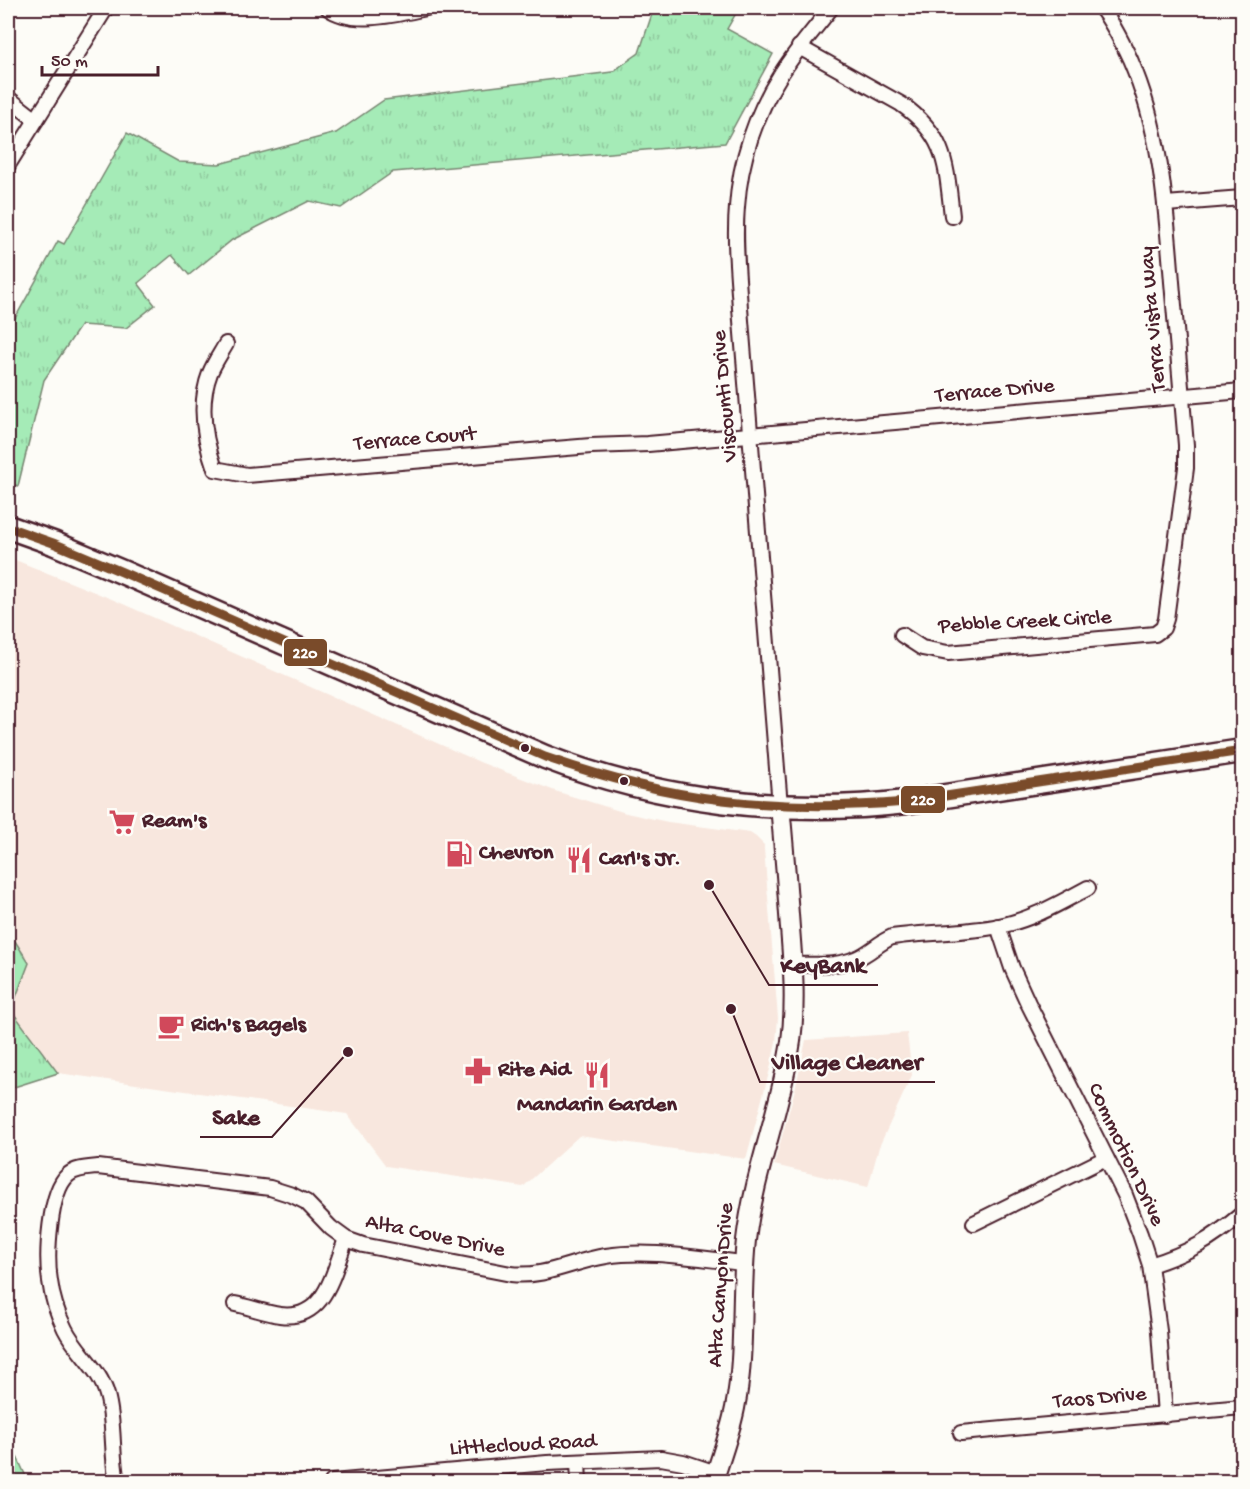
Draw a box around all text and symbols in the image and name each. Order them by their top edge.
scale bar [42,39,158,77]
text: 50 m [51,52,88,73]
street label: Terra Vista Way [1135,245,1173,395]
street label: Viscounti Drive [707,329,745,464]
street label: Terrace Drive [932,374,1056,410]
street label: Terrace Court [351,422,479,458]
street label: Pebble Creek Circle [937,605,1113,641]
line badge: 220 [283,638,328,667]
text: 220 [293,646,317,665]
unlabelled marker [519,742,531,754]
unlabelled marker [618,775,630,787]
line badge: 220 [900,785,946,814]
text: 220 [911,793,935,812]
supermarket icon: Ream's [107,807,137,837]
place label: Ream's [141,809,208,835]
fuel station icon: Chevron [444,839,474,869]
place label: Chevron [478,841,554,867]
restaurant icon: Carl's Jr. [564,845,594,875]
place label: Carl's Jr. [598,847,681,873]
callout: KeyBank [769,943,878,985]
text: KeyBank [779,953,869,982]
cafe icon: Rich's Bagels [156,1011,186,1041]
place label: Rich's Bagels [190,1013,308,1039]
callout: Village Cleaner [760,1040,935,1082]
text: Village Cleaner [771,1050,925,1079]
pharmacy icon: Rite Aid [463,1056,493,1086]
place label: Rite Aid [497,1058,573,1084]
restaurant icon: Mandarin Garden [582,1060,612,1090]
street label: Commotion Drive [1081,1079,1170,1231]
place label: Mandarin Garden [517,1093,677,1119]
callout: Sake [200,1095,272,1137]
text: Sake [212,1105,261,1134]
street label: Alta Canyon Drive [703,1201,741,1368]
street label: Alta Cove Drive [363,1210,508,1265]
street label: Taos Drive [1050,1382,1148,1416]
street label: Littlecloud Road [449,1429,599,1463]

